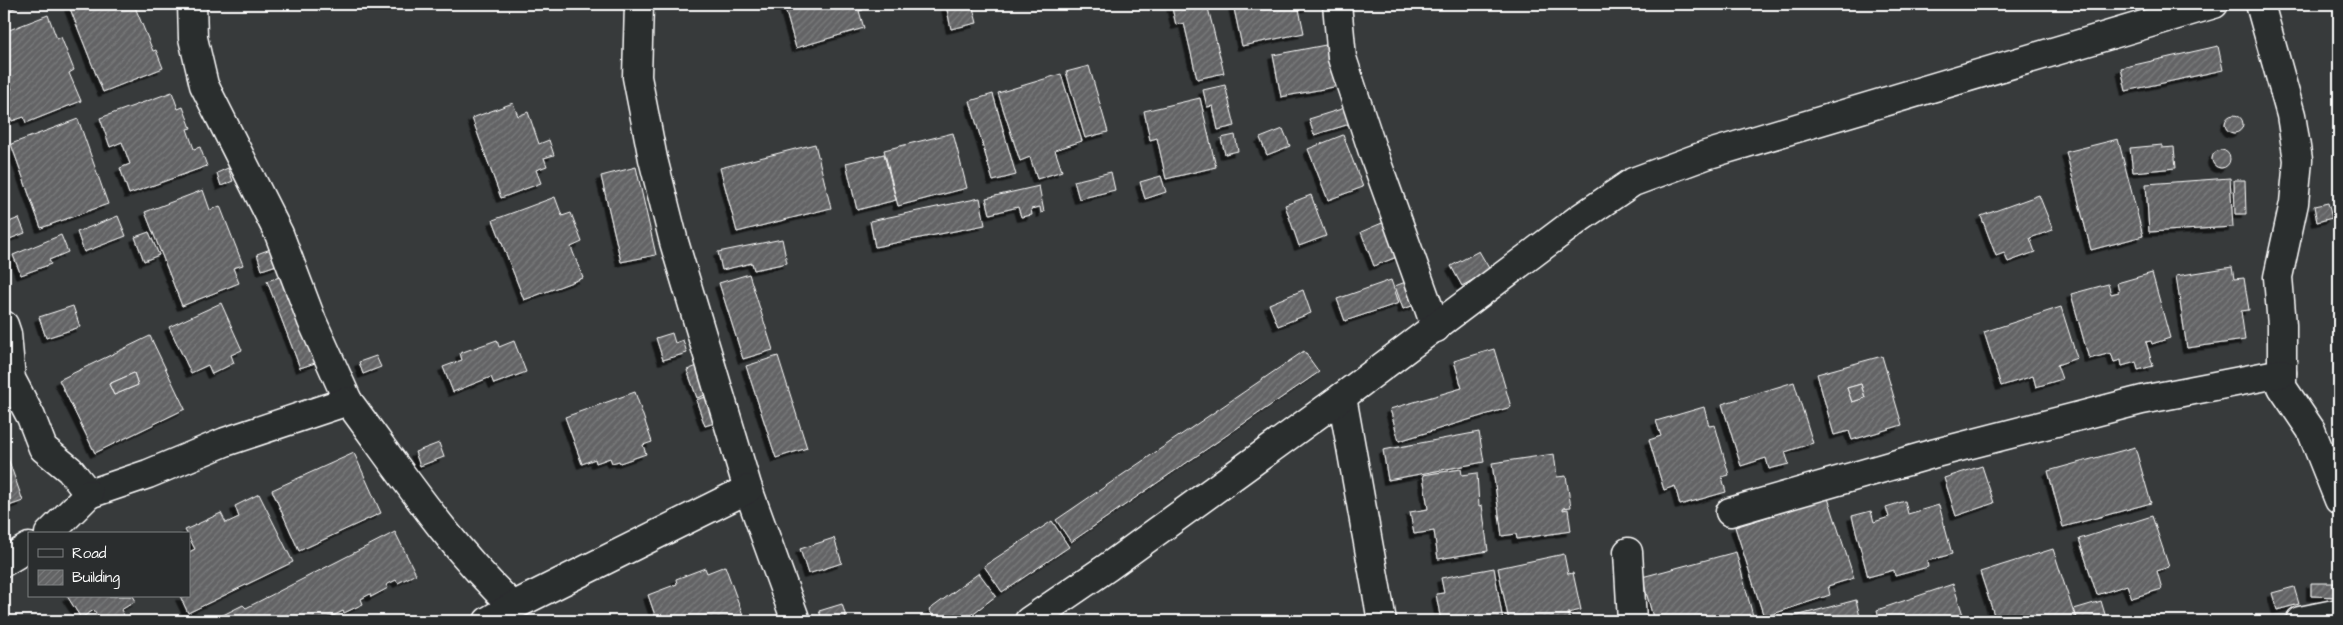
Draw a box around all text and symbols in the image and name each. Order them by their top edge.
legend [28,532,190,598]
text: Road [72,543,107,564]
text: Building [72,567,120,589]

